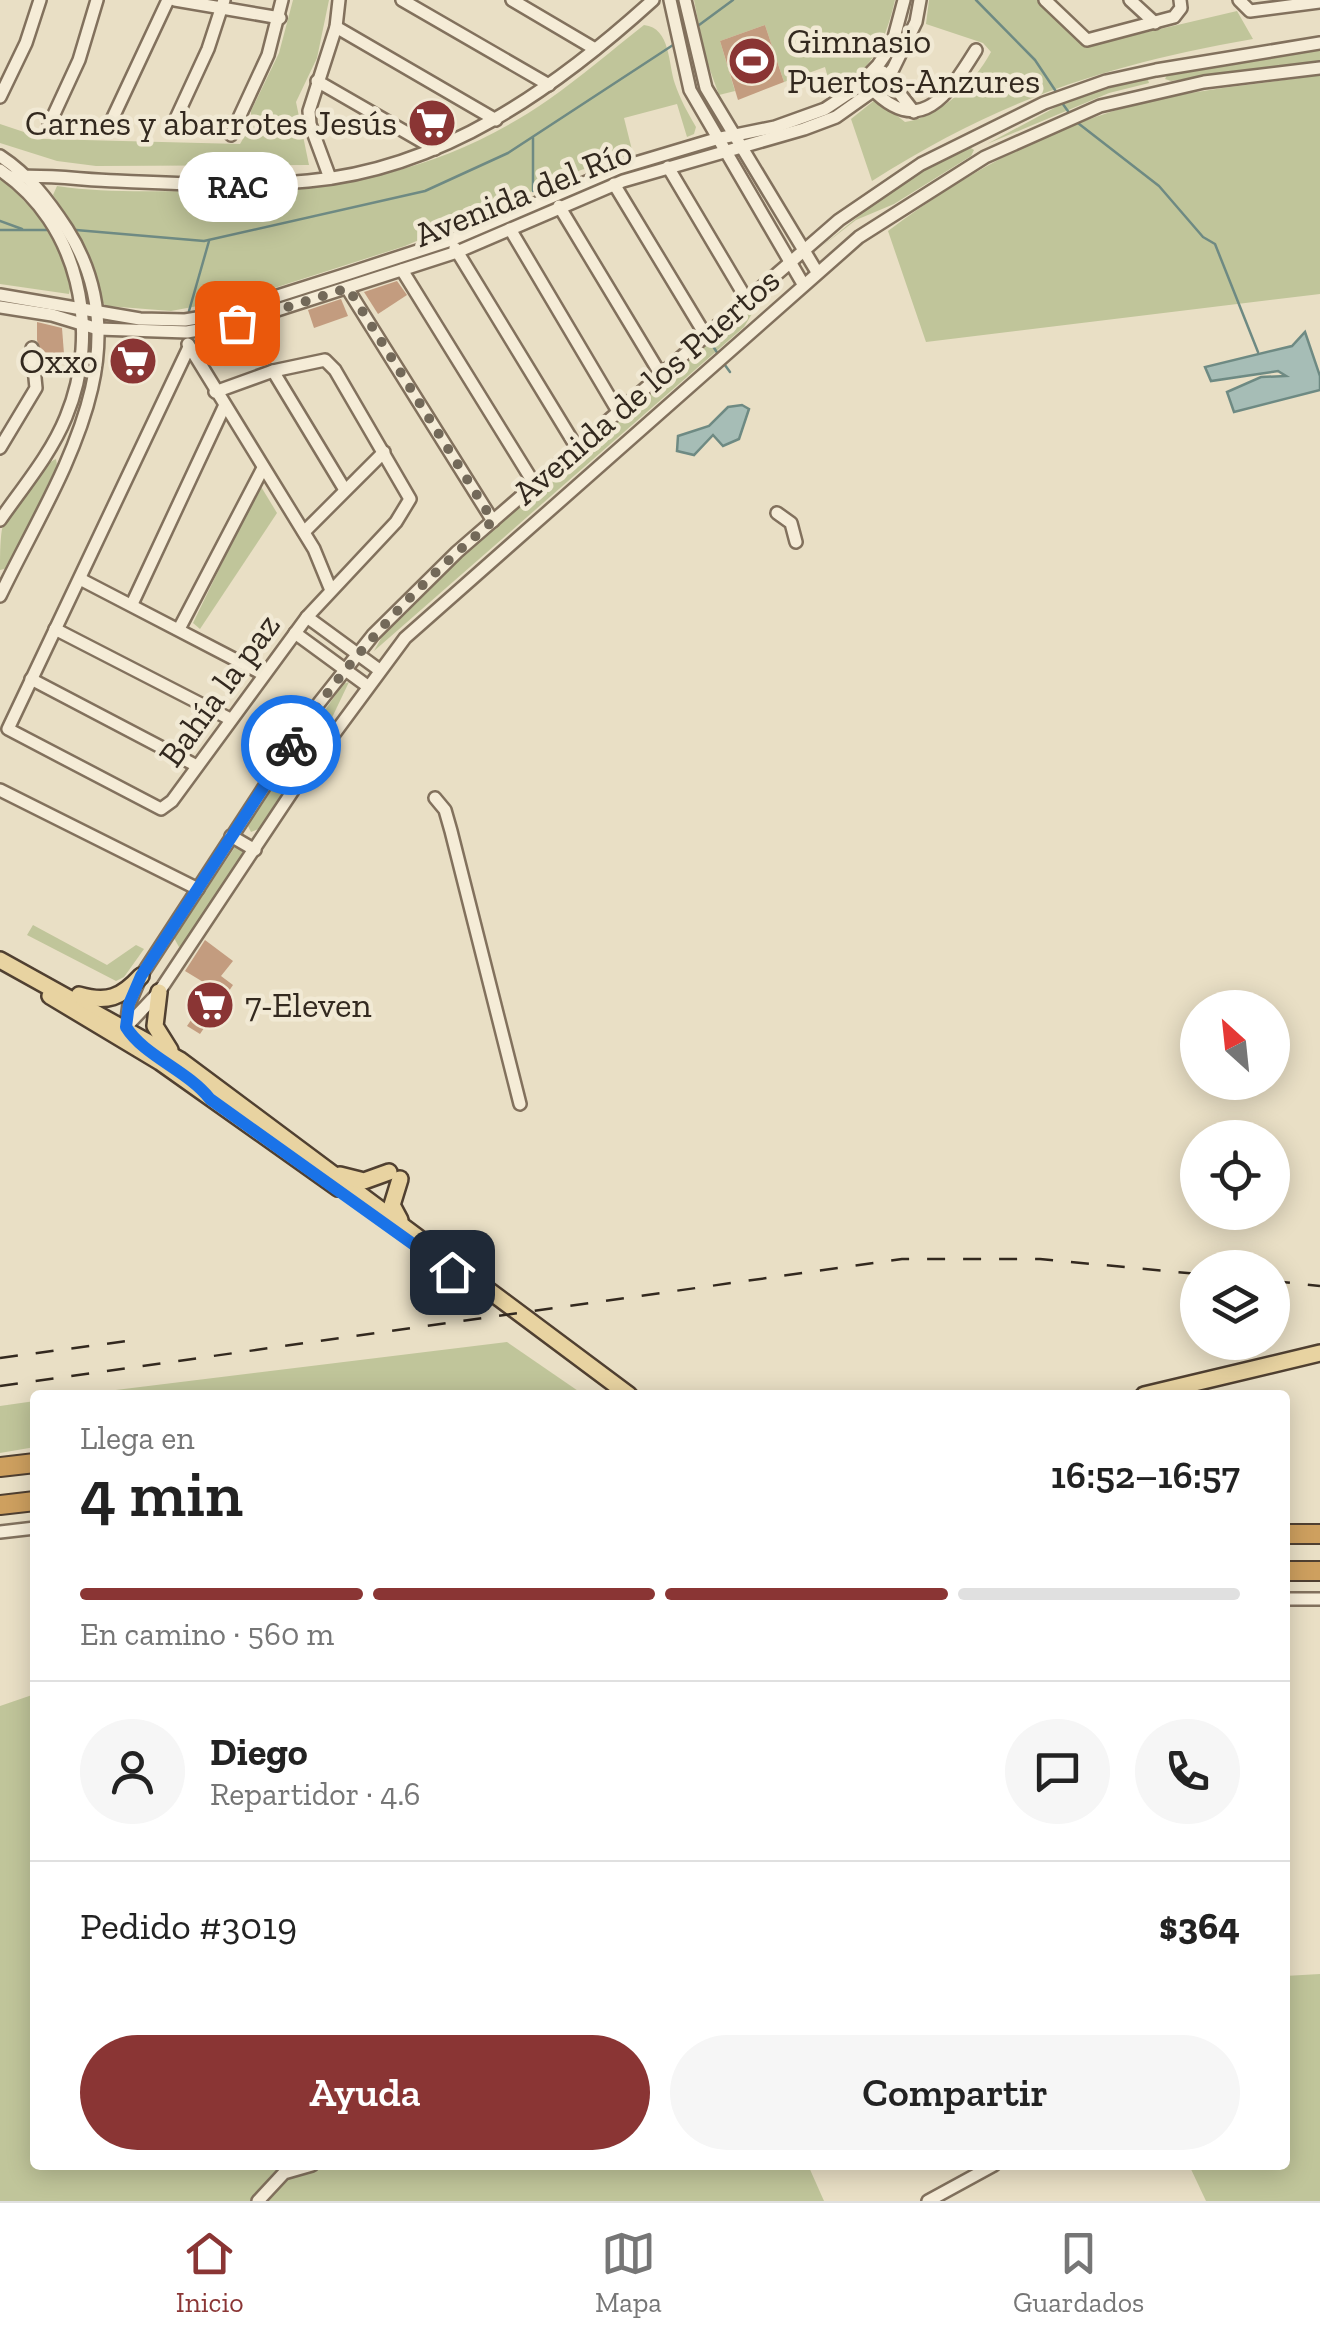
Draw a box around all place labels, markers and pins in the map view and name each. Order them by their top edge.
place label: Gimnasio Puertos-Anzures [787,20,1040,102]
sports icon: Gimnasio Puertos-Anzures [726,35,778,87]
supermarket icon: Carnes y abarrotes Jesús [406,97,458,149]
place label: Carnes y abarrotes Jesús [25,102,397,144]
callout: RAC [177,153,297,223]
pin [195,281,280,366]
supermarket icon: Oxxo [107,335,159,387]
place label: Oxxo [19,340,98,382]
supermarket icon: 7-Eleven [184,979,236,1031]
place label: 7-Eleven [245,984,371,1026]
pin [410,1230,495,1315]

